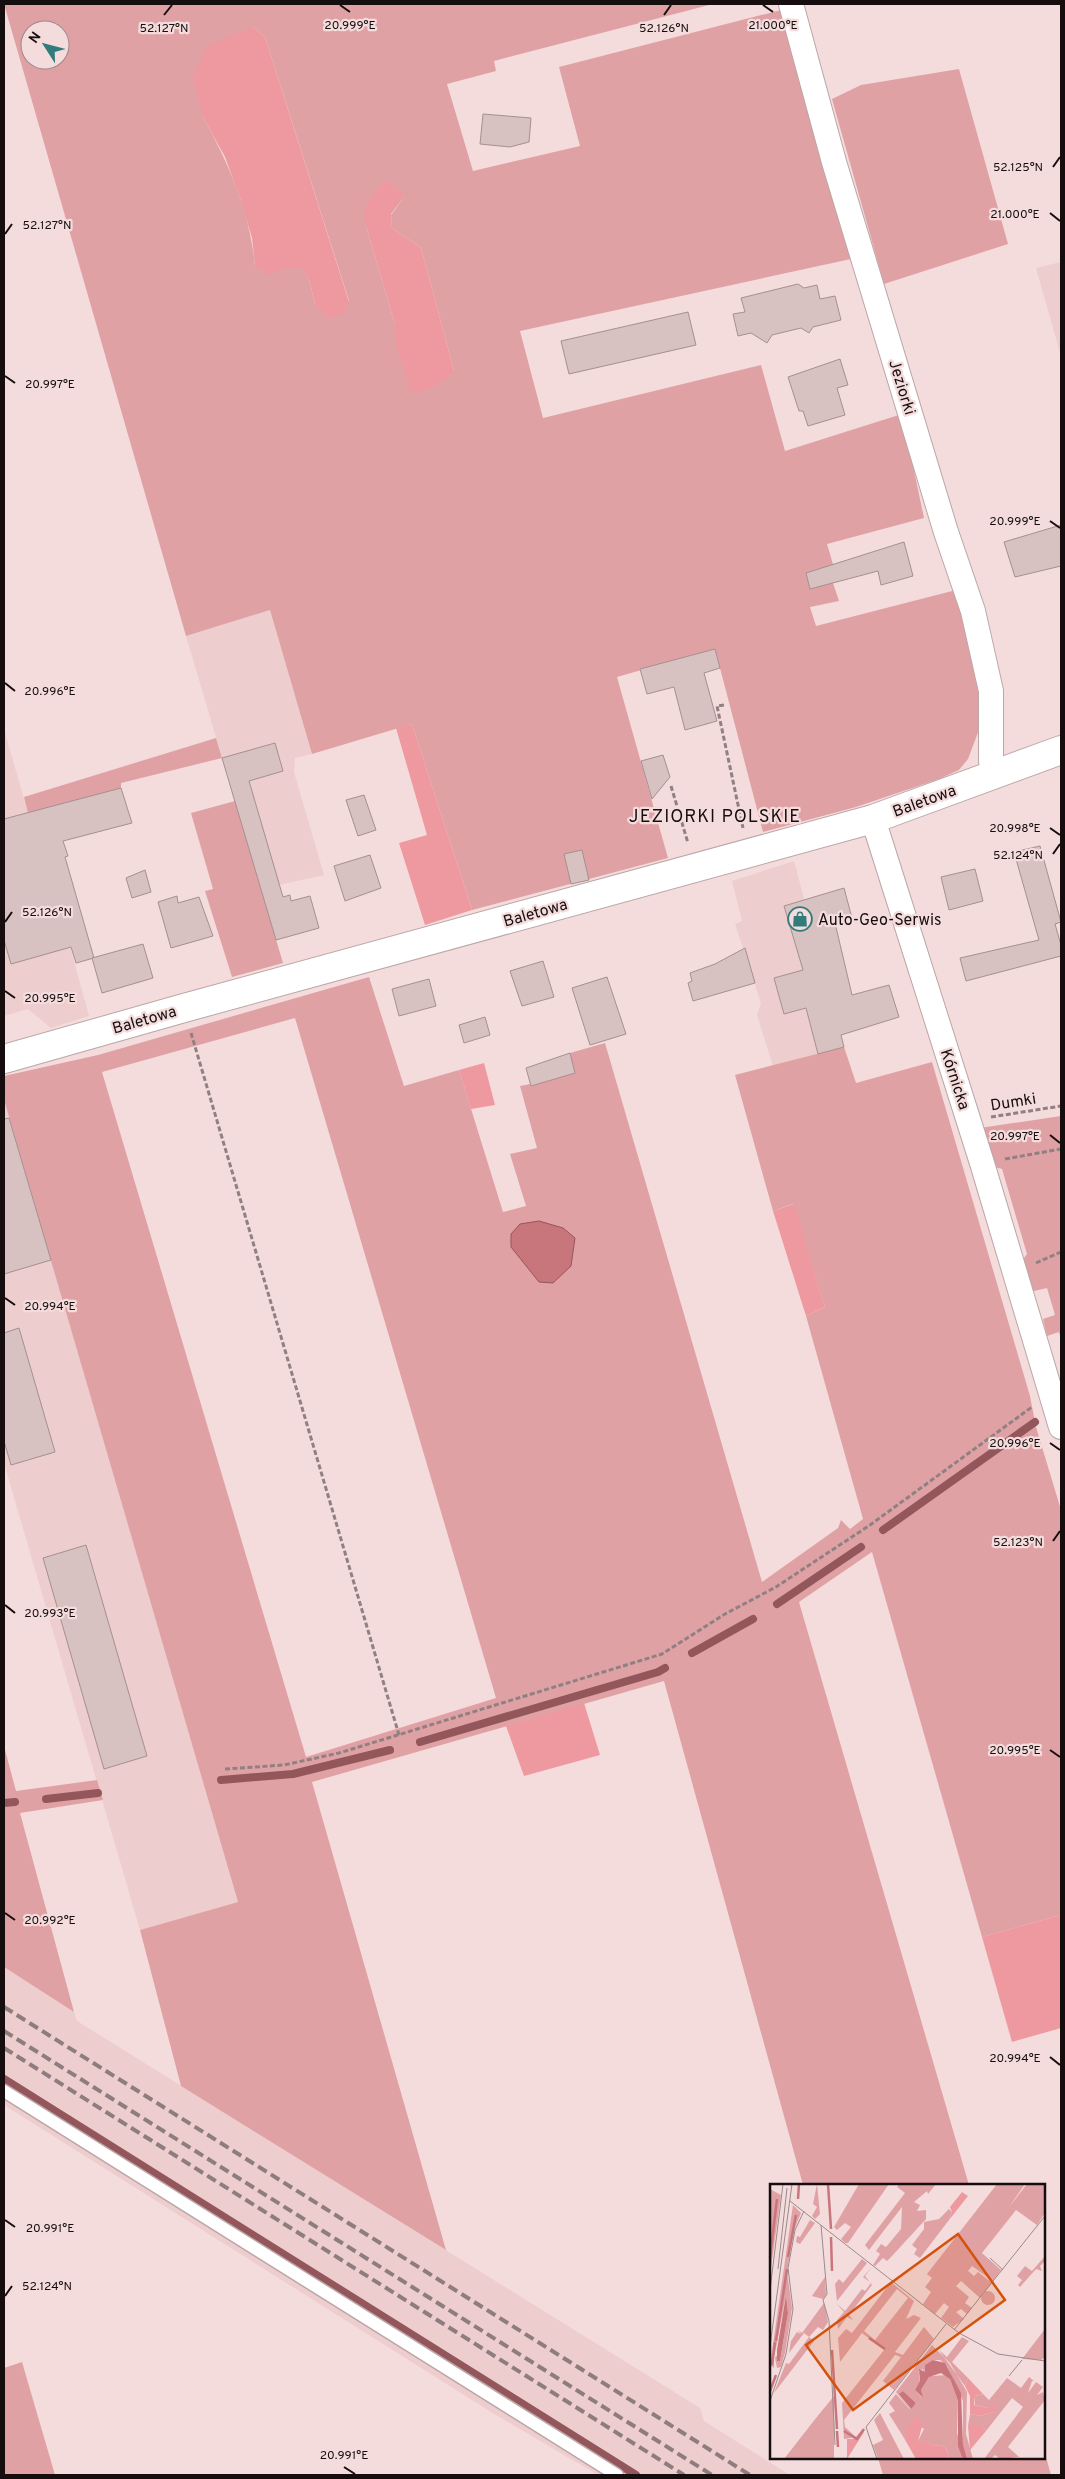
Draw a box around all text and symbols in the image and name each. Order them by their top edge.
text: 20.999°E [324,18,376,34]
text: 21.000°E [748,18,798,34]
north arrow [20,20,70,70]
text: 52.127°N [140,21,188,37]
text: 52.126°N [639,21,689,37]
text: N [26,29,46,47]
text: 52.125°N [993,160,1043,176]
text: 21.000°E [990,207,1040,223]
text: 52.127°N [23,218,71,234]
street label: Jeziorki [883,357,919,418]
text: 20.997°E [25,377,75,393]
text: 20.999°E [989,514,1041,530]
text: 20.996°E [24,684,76,700]
street label: Baletowa [890,781,959,823]
district label: JEZIORKI POLSKIE [629,806,801,829]
text: 20.998°E [989,821,1041,837]
text: 52.124°N [993,848,1043,864]
street label: Baletowa [501,895,570,933]
text: 52.126°N [22,905,72,921]
shop icon: Auto-Geo-Serwis [787,906,813,932]
place label: Auto-Geo-Serwis [818,911,942,931]
text: 20.995°E [24,991,76,1007]
street label: Baletowa [110,1002,179,1040]
street label: Kórnicka [935,1047,973,1113]
street label: Dumki [989,1089,1038,1116]
text: 20.997°E [990,1129,1040,1145]
text: 20.994°E [24,1299,76,1315]
text: 20.996°E [989,1436,1041,1452]
text: 52.123°N [993,1535,1043,1551]
text: 20.993°E [24,1606,76,1622]
text: 20.995°E [989,1743,1041,1759]
text: 20.992°E [24,1913,76,1929]
text: 20.994°E [989,2051,1041,2067]
inset map [770,2184,1045,2459]
text: 20.991°E [26,2221,74,2237]
text: 52.124°N [22,2279,72,2295]
text: 20.991°E [320,2448,368,2464]

